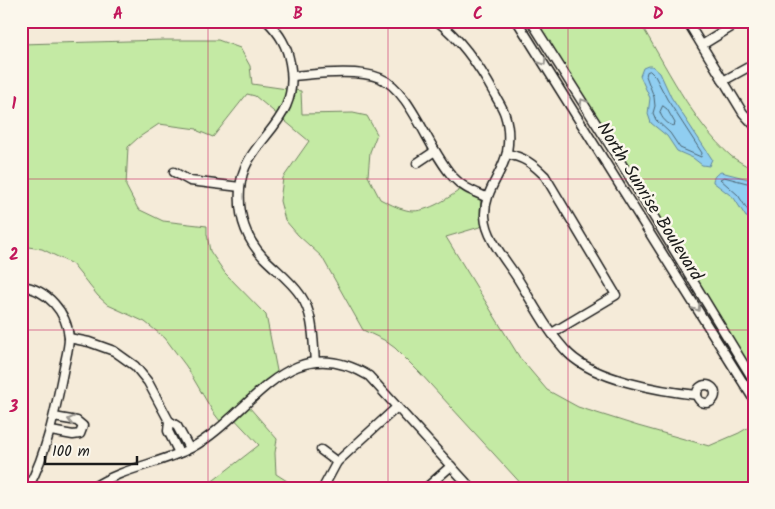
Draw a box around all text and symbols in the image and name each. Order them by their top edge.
text: A [113,2,123,27]
text: B [293,2,303,27]
text: C [473,2,483,27]
text: D [653,2,664,27]
one-way arrow [537,57,547,66]
text: 1 [12,92,17,117]
one-way arrow [580,99,589,108]
street label: North Sunrise Boulevard [588,117,710,288]
text: 2 [9,243,19,268]
one-way arrow [691,303,700,312]
text: 3 [9,395,19,420]
one-way arrow [67,416,75,426]
scale bar [45,434,138,466]
text: 100 m [52,440,90,464]

